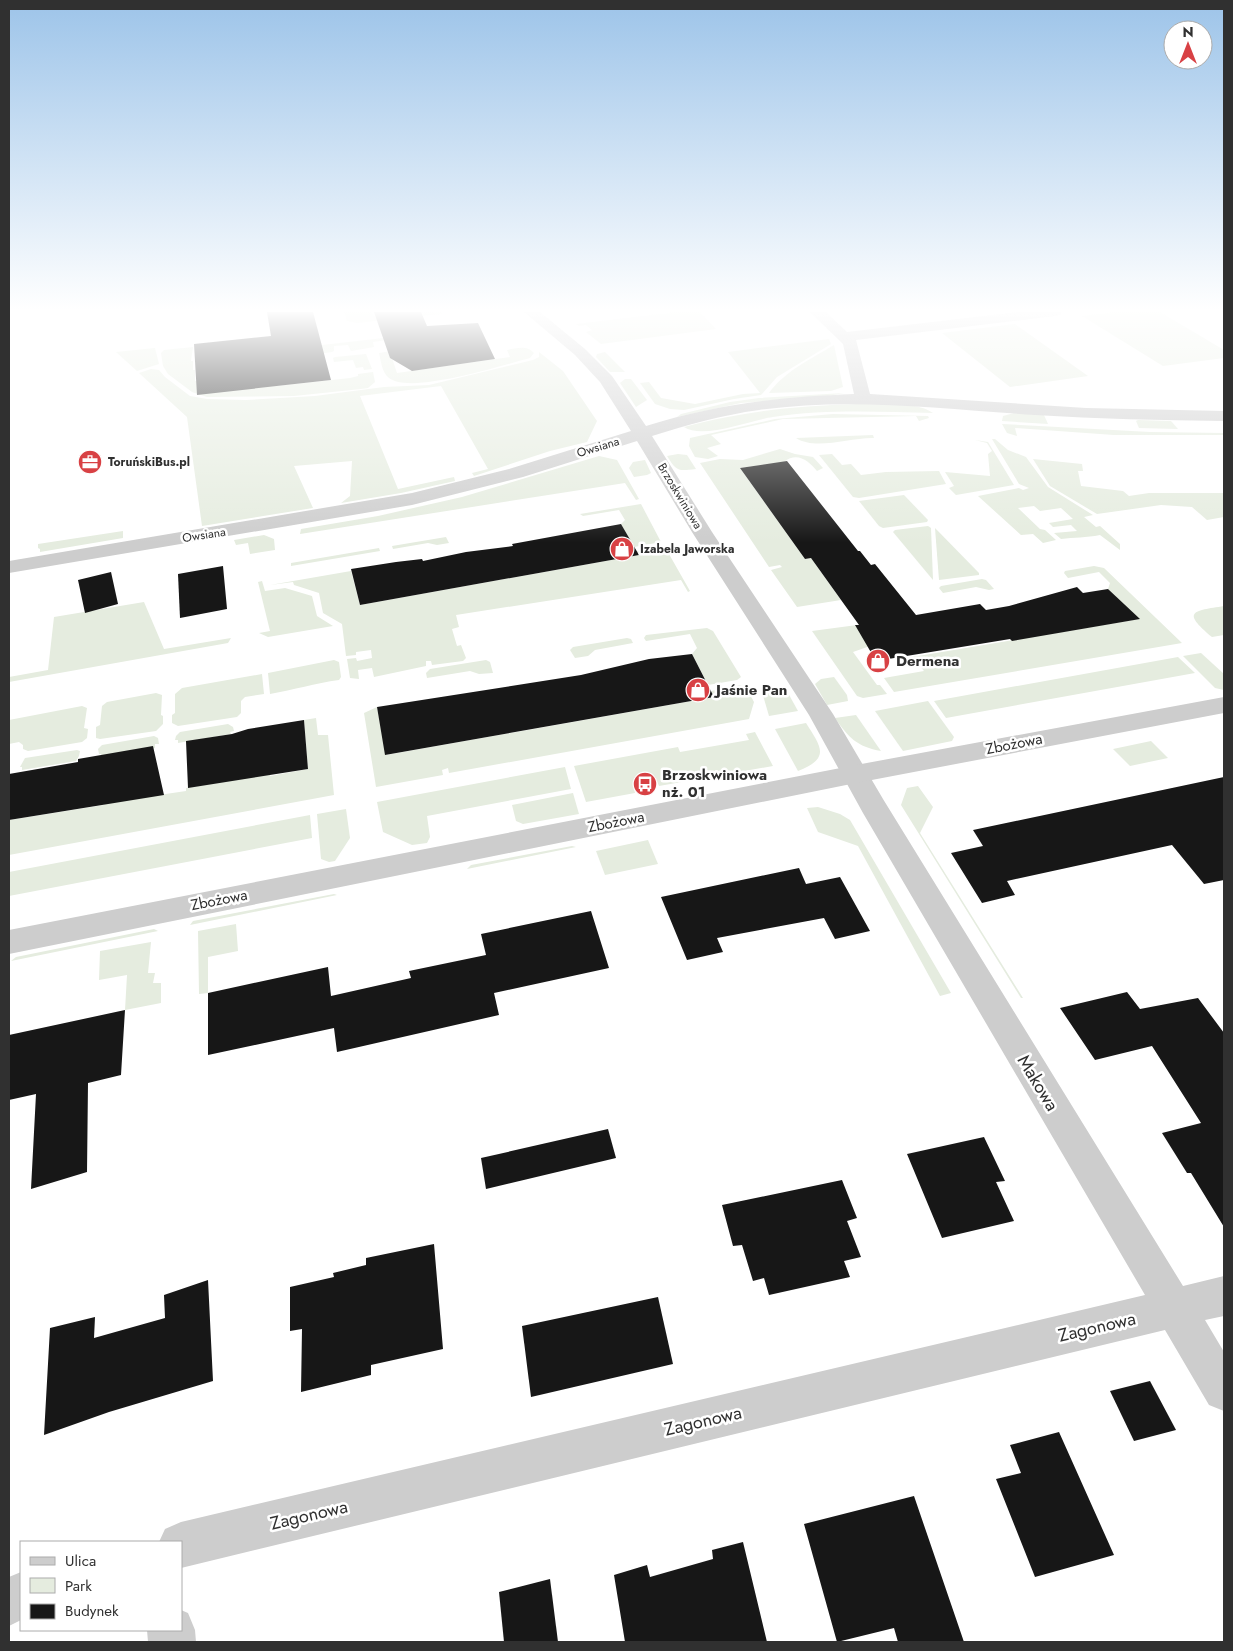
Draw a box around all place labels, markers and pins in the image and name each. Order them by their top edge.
office icon: ToruńskiBus.pl [77,449,103,475]
place label: ToruńskiBus.pl [108,453,190,471]
shop icon: Izabela Jaworska [609,536,635,562]
place label: Izabela Jaworska [640,540,734,558]
shop icon: Dermena [865,648,891,674]
place label: Dermena [896,650,959,672]
shop icon: Jaśnie Pan [685,677,711,703]
place label: Jaśnie Pan [713,679,787,701]
place label: Brzoskwiniowa nż. 01 [662,764,767,803]
bus stop icon: Brzoskwiniowa nż. 01 [632,771,658,797]

